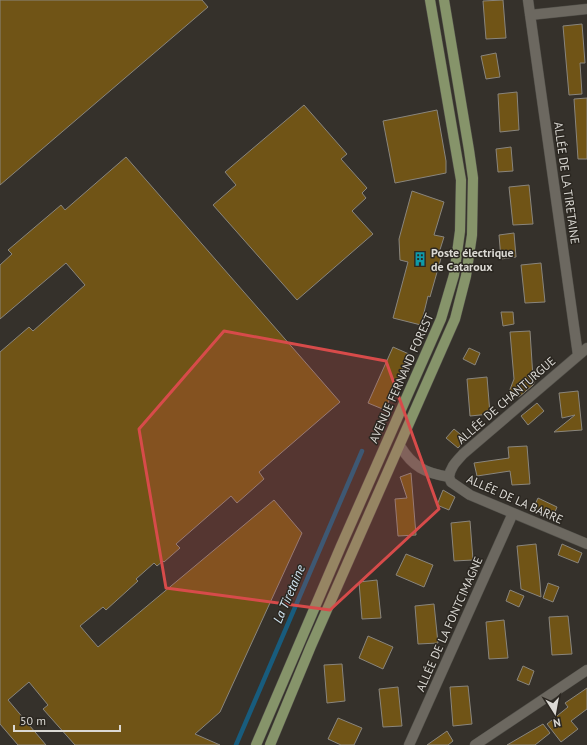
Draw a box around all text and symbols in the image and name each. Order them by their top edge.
street label: ALLÉE DE LA TIRETAINE [551,121,583,245]
place label: Poste électrique de Cataroux [431,245,514,274]
building icon: Poste électrique de Cataroux [412,251,428,267]
street label: AVENUE FERNAND FOREST [366,311,437,445]
street label: ALLÉE DE CHANTURGUE [454,353,558,447]
street label: ALLÉE DE LA BARRE [465,471,565,527]
street label: ALLÉE DE LA FONTCIMAGNE [412,554,486,694]
water label: La Tiretaine [269,562,309,626]
north arrow [535,693,575,733]
scale bar [14,707,120,733]
text: 50 m [20,713,46,728]
text: N [552,715,562,730]

